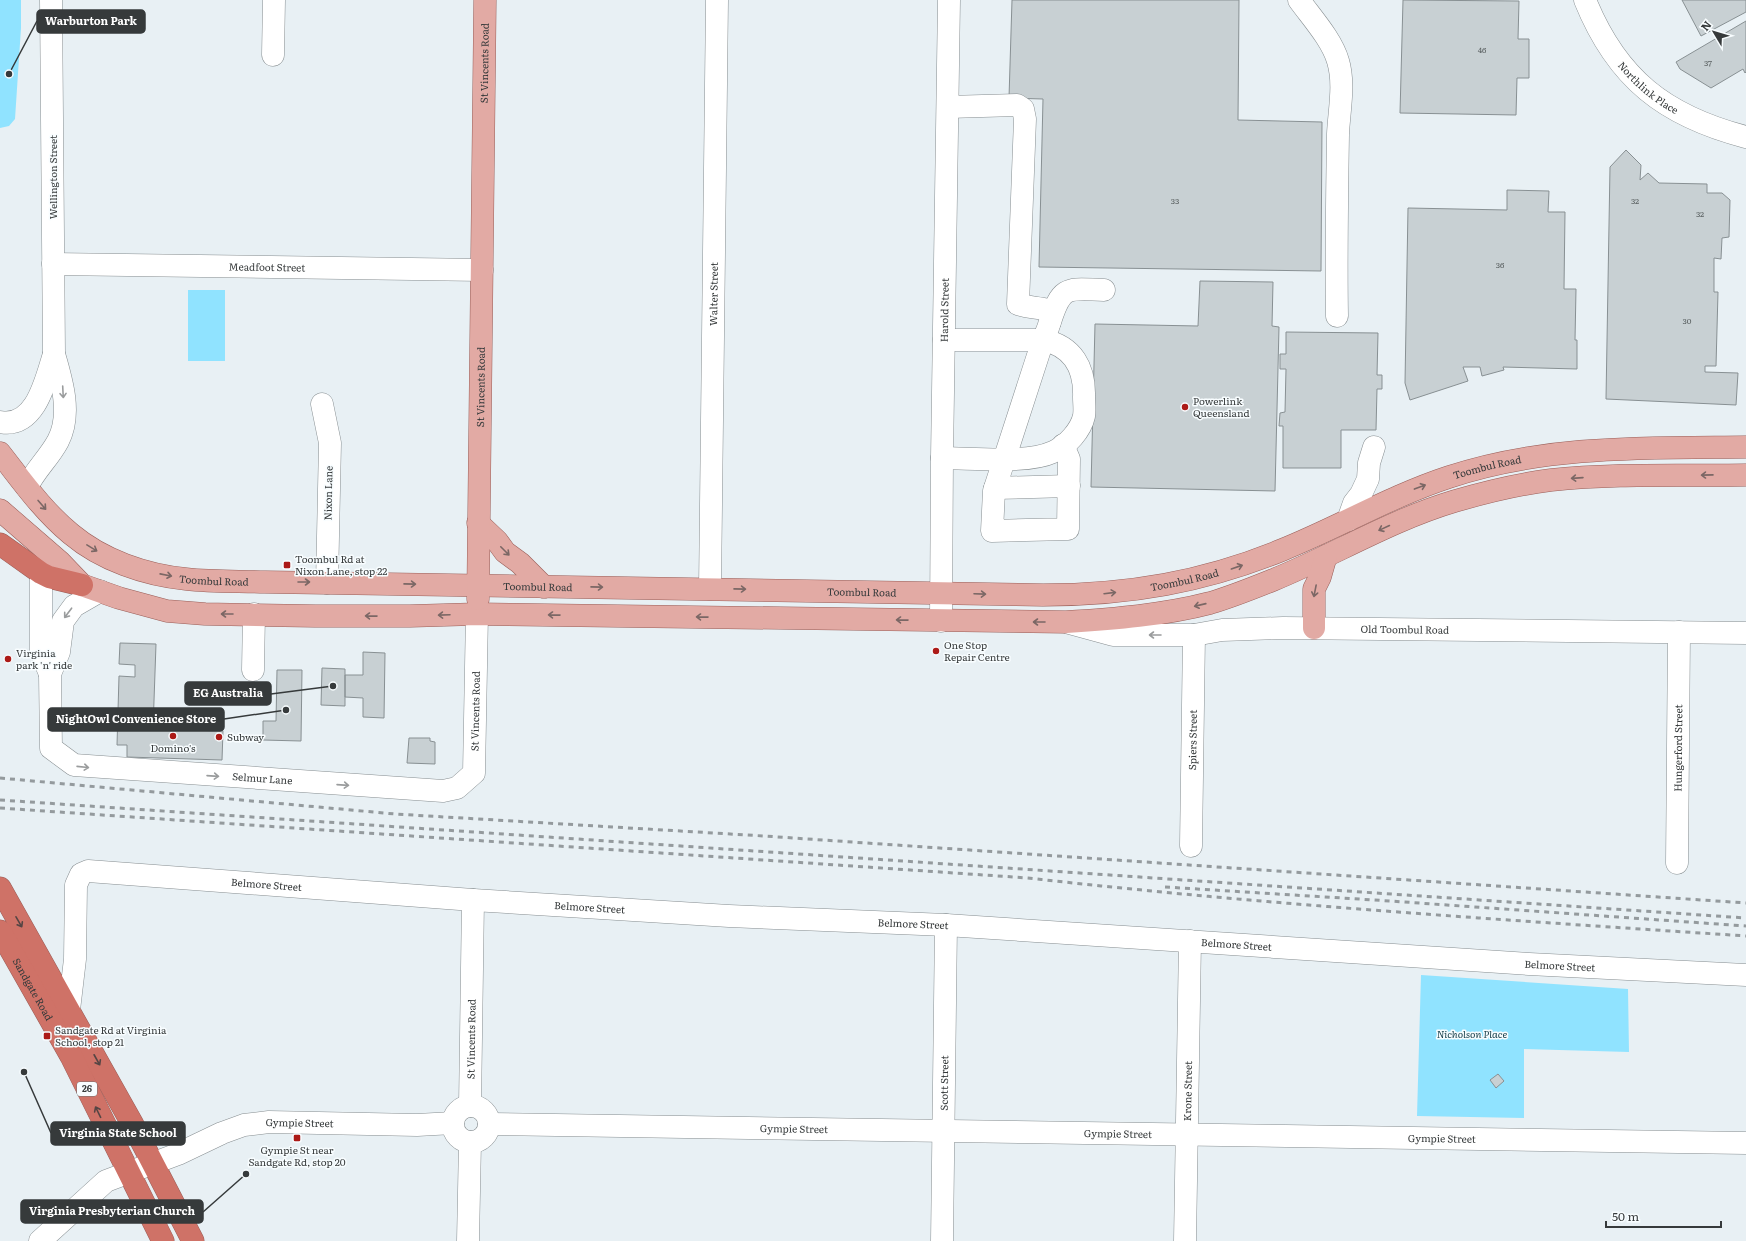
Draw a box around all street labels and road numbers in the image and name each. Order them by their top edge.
street label: St Vincents Road [476,23,492,103]
street label: Northlink Place [1615,58,1682,117]
street label: Wellington Street [45,135,60,219]
street label: Meadfoot Street [229,258,305,275]
street label: Walter Street [705,262,721,326]
street label: Harold Street [936,278,952,342]
street label: St Vincents Road [472,347,488,427]
street label: Toombul Road [1451,451,1522,482]
street label: Nixon Lane [320,466,335,520]
street label: Toombul Road [1149,564,1220,594]
street label: Toombul Road [178,570,249,589]
street label: Toombul Road [503,578,573,594]
street label: Toombul Road [827,583,897,600]
street label: Old Toombul Road [1361,621,1449,637]
street label: St Vincents Road [466,671,483,751]
street label: Hungerford Street [1670,704,1685,792]
street label: Spiers Street [1184,710,1200,770]
street label: Selmur Lane [232,768,293,787]
street label: Belmore Street [231,874,302,894]
street label: Belmore Street [554,897,625,916]
street label: Belmore Street [877,914,949,932]
street label: Belmore Street [1201,934,1272,954]
street label: Sandgate Road [10,955,57,1023]
street label: Belmore Street [1524,956,1596,974]
street label: St Vincents Road [462,999,479,1079]
street label: Scott Street [936,1055,951,1111]
street label: Krone Street [1179,1061,1195,1121]
road number: 26 [77,1082,97,1096]
street label: Gympie Street [265,1114,334,1130]
street label: Gympie Street [760,1120,828,1136]
street label: Gympie Street [1084,1125,1152,1141]
street label: Gympie Street [1408,1130,1476,1146]

